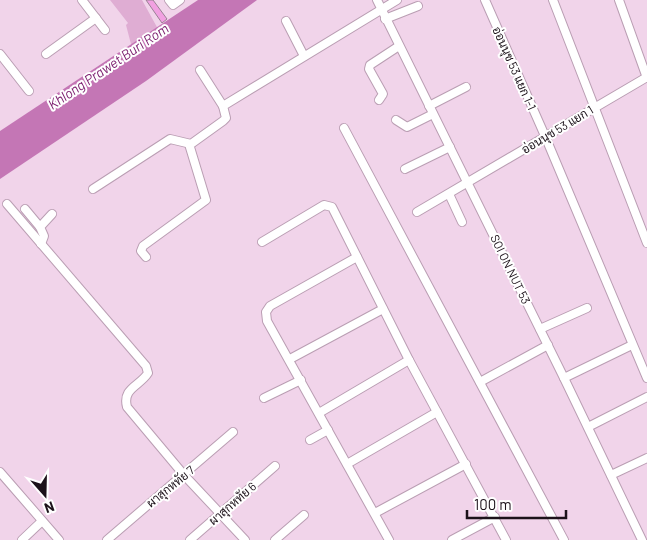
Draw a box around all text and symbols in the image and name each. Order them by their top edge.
water label: Khlong Prawet Buri Rom [45,19,171,113]
street label: อ่อนนุช 53 แยก 1-1 [488,24,540,113]
street label: อ่อนนุช 53 แยก 1 [519,102,597,158]
street label: SOI ON NUT 53 [488,232,534,306]
street label: ผาสุกหทัย 7 [143,462,199,512]
north arrow [20,470,70,520]
street label: ผาสุกหทัย 6 [205,479,260,530]
scale bar [467,488,566,520]
text: 100 m [474,495,512,513]
text: N [42,498,57,517]

